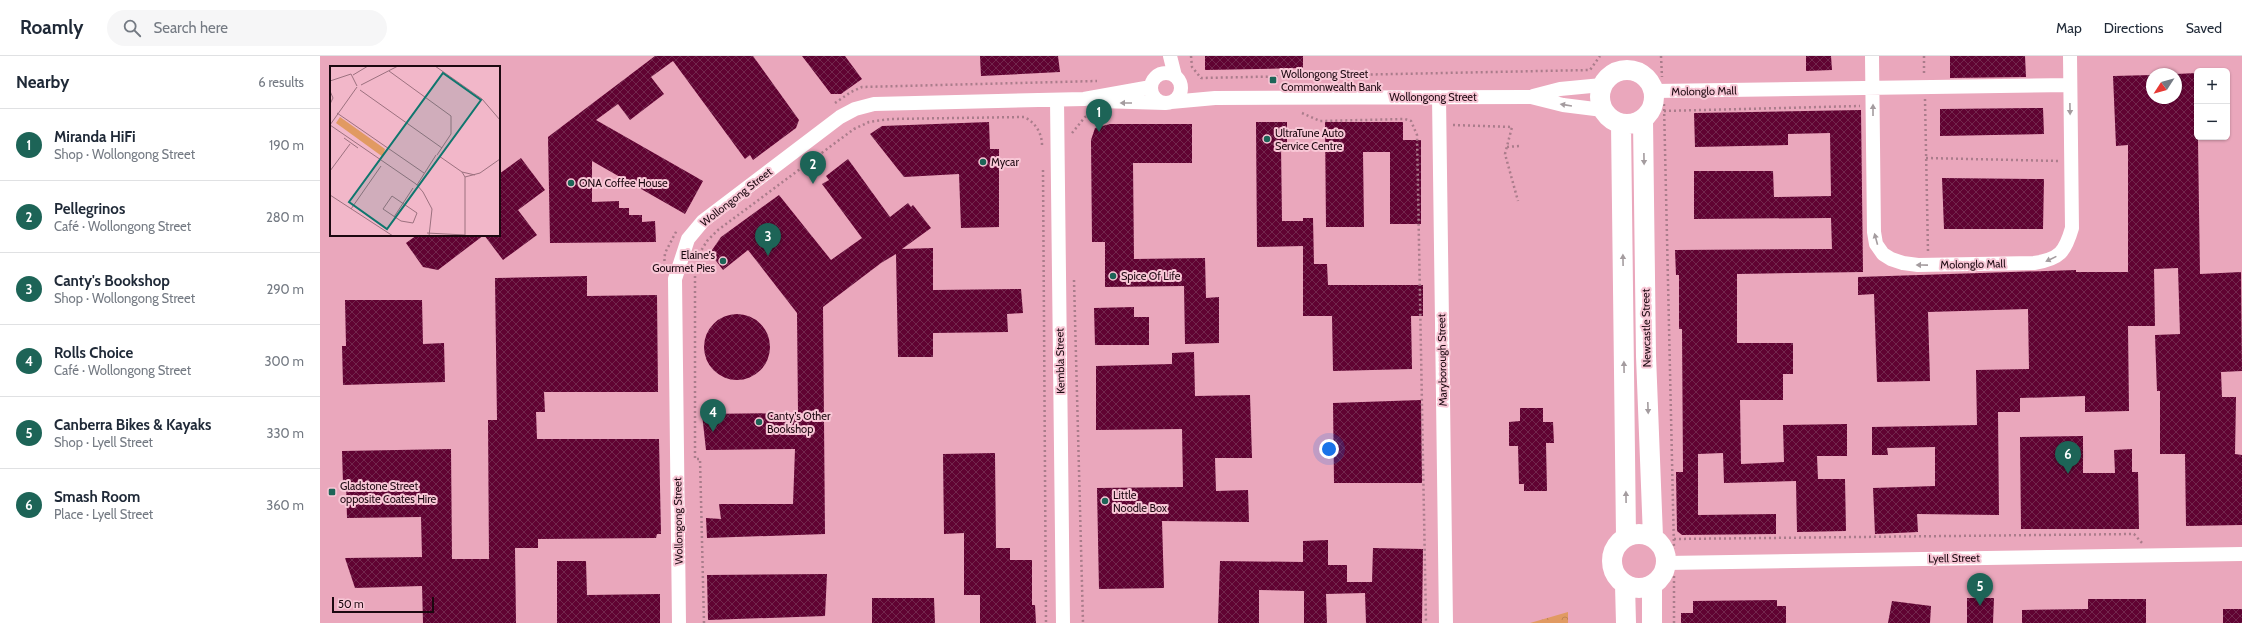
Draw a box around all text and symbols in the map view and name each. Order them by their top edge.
search box [107,10,387,46]
text: Roamly [20,16,83,39]
icon: search [121,17,143,39]
text: Search here [153,19,228,37]
text: Map [2056,19,2082,37]
text: Directions [2104,19,2164,37]
text: Saved [2186,19,2222,37]
inset map [330,66,500,236]
place label: Wollongong Street Commonwealth Bank [1281,67,1382,94]
north arrow [2146,68,2182,104]
map controls [2194,68,2230,140]
button: + [2194,68,2230,104]
text: Nearby [16,72,69,92]
text: 6 results [258,74,304,90]
marker: Wollongong Street Commonwealth Bank [1268,75,1278,85]
street label: Molonglo Mall [1671,83,1737,99]
street label: Wollongong Street [1389,90,1477,104]
pin: 1 [1086,99,1112,132]
one-way arrow [1119,100,1132,106]
one-way arrow [1560,102,1572,108]
one-way arrow [1870,103,1876,116]
one-way arrow [2067,103,2073,116]
button: − [2194,104,2230,140]
place label: UltraTune Auto Service Centre [1275,126,1344,153]
text: Miranda HiFi [54,128,136,146]
marker: UltraTune Auto Service Centre [1262,134,1272,144]
text: 1 [27,137,31,153]
text: 190 m [269,137,304,153]
text: Shop · Wollongong Street [54,146,195,162]
pin: 2 [800,151,826,184]
one-way arrow [1641,153,1647,166]
place label: Mycar [991,155,1019,169]
marker: Mycar [978,157,988,167]
street label: Wollongong Street [697,164,775,229]
place label: ONA Coffee House [579,176,668,190]
marker: ONA Coffee House [566,178,576,188]
text: Pellegrinos [54,200,125,218]
text: 2 [26,209,32,225]
text: 280 m [266,209,304,225]
text: Café · Wollongong Street [54,218,191,234]
pin: 3 [755,223,781,256]
one-way arrow [1872,233,1878,246]
place label: Elaine's Gourmet Pies [652,248,715,275]
one-way arrow [1619,254,1626,266]
marker: Elaine's Gourmet Pies [718,256,728,266]
street label: Molonglo Mall [1940,256,2006,272]
one-way arrow [2045,256,2057,262]
one-way arrow [1915,262,1928,268]
place label: Spice Of Life [1121,269,1181,283]
marker: Spice Of Life [1108,271,1118,281]
text: Canty's Bookshop [54,272,170,290]
text: 3 [25,281,33,297]
text: 290 m [266,281,304,297]
street label: Newcastle Street [1638,288,1654,367]
text: Shop · Wollongong Street [54,290,195,306]
street label: Maryborough Street [1434,313,1450,406]
street label: Kembla Street [1052,328,1068,394]
text: Rolls Choice [54,344,133,362]
text: 4 [25,353,33,369]
text: 300 m [264,353,304,369]
one-way arrow [1621,360,1627,373]
text: Café · Wollongong Street [54,362,191,378]
pin: 4 [700,399,726,432]
one-way arrow [1645,402,1651,415]
place label: Canty's Other Bookshop [767,409,831,436]
text: Canberra Bikes & Kayaks [54,416,211,434]
marker: Canty's Other Bookshop [754,417,764,427]
text: 5 [26,425,32,441]
text: 330 m [267,425,304,441]
text: Shop · Lyell Street [54,434,153,450]
your location [1319,439,1339,459]
pin: 6 [2055,441,2081,474]
street label: Wollongong Street [670,477,686,565]
place label: Gladstone Street opposite Coates Hire [340,479,437,506]
marker: Gladstone Street opposite Coates Hire [327,487,337,497]
text: Smash Room [54,488,140,506]
place label: Little Noodle Box [1113,488,1168,515]
one-way arrow [1623,490,1629,503]
marker: Little Noodle Box [1100,496,1110,506]
text: 6 [25,497,33,513]
text: 360 m [266,497,304,513]
text: Place · Lyell Street [54,506,153,522]
street label: Lyell Street [1928,551,1980,565]
pin: 5 [1967,573,1993,606]
scale bar [332,595,434,614]
text: 50 m [338,597,364,611]

